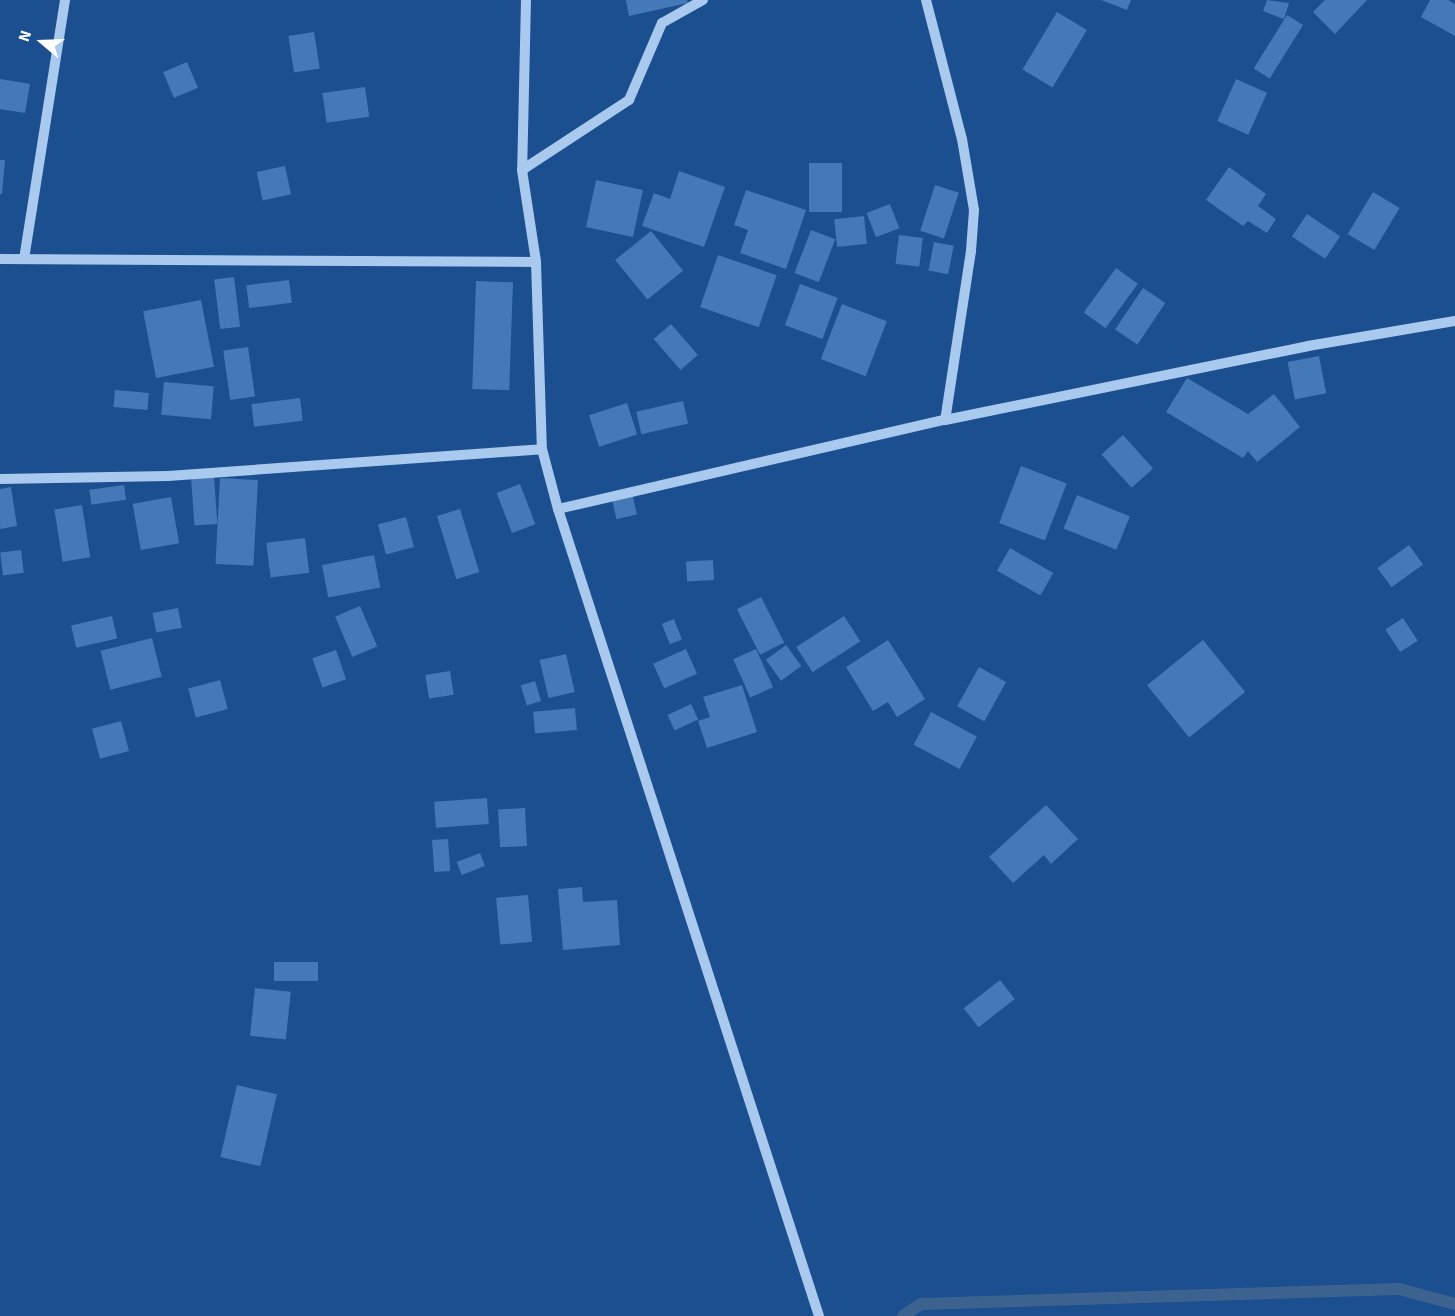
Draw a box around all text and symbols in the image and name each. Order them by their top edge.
north arrow [12,12,72,72]
text: N [13,28,37,45]

